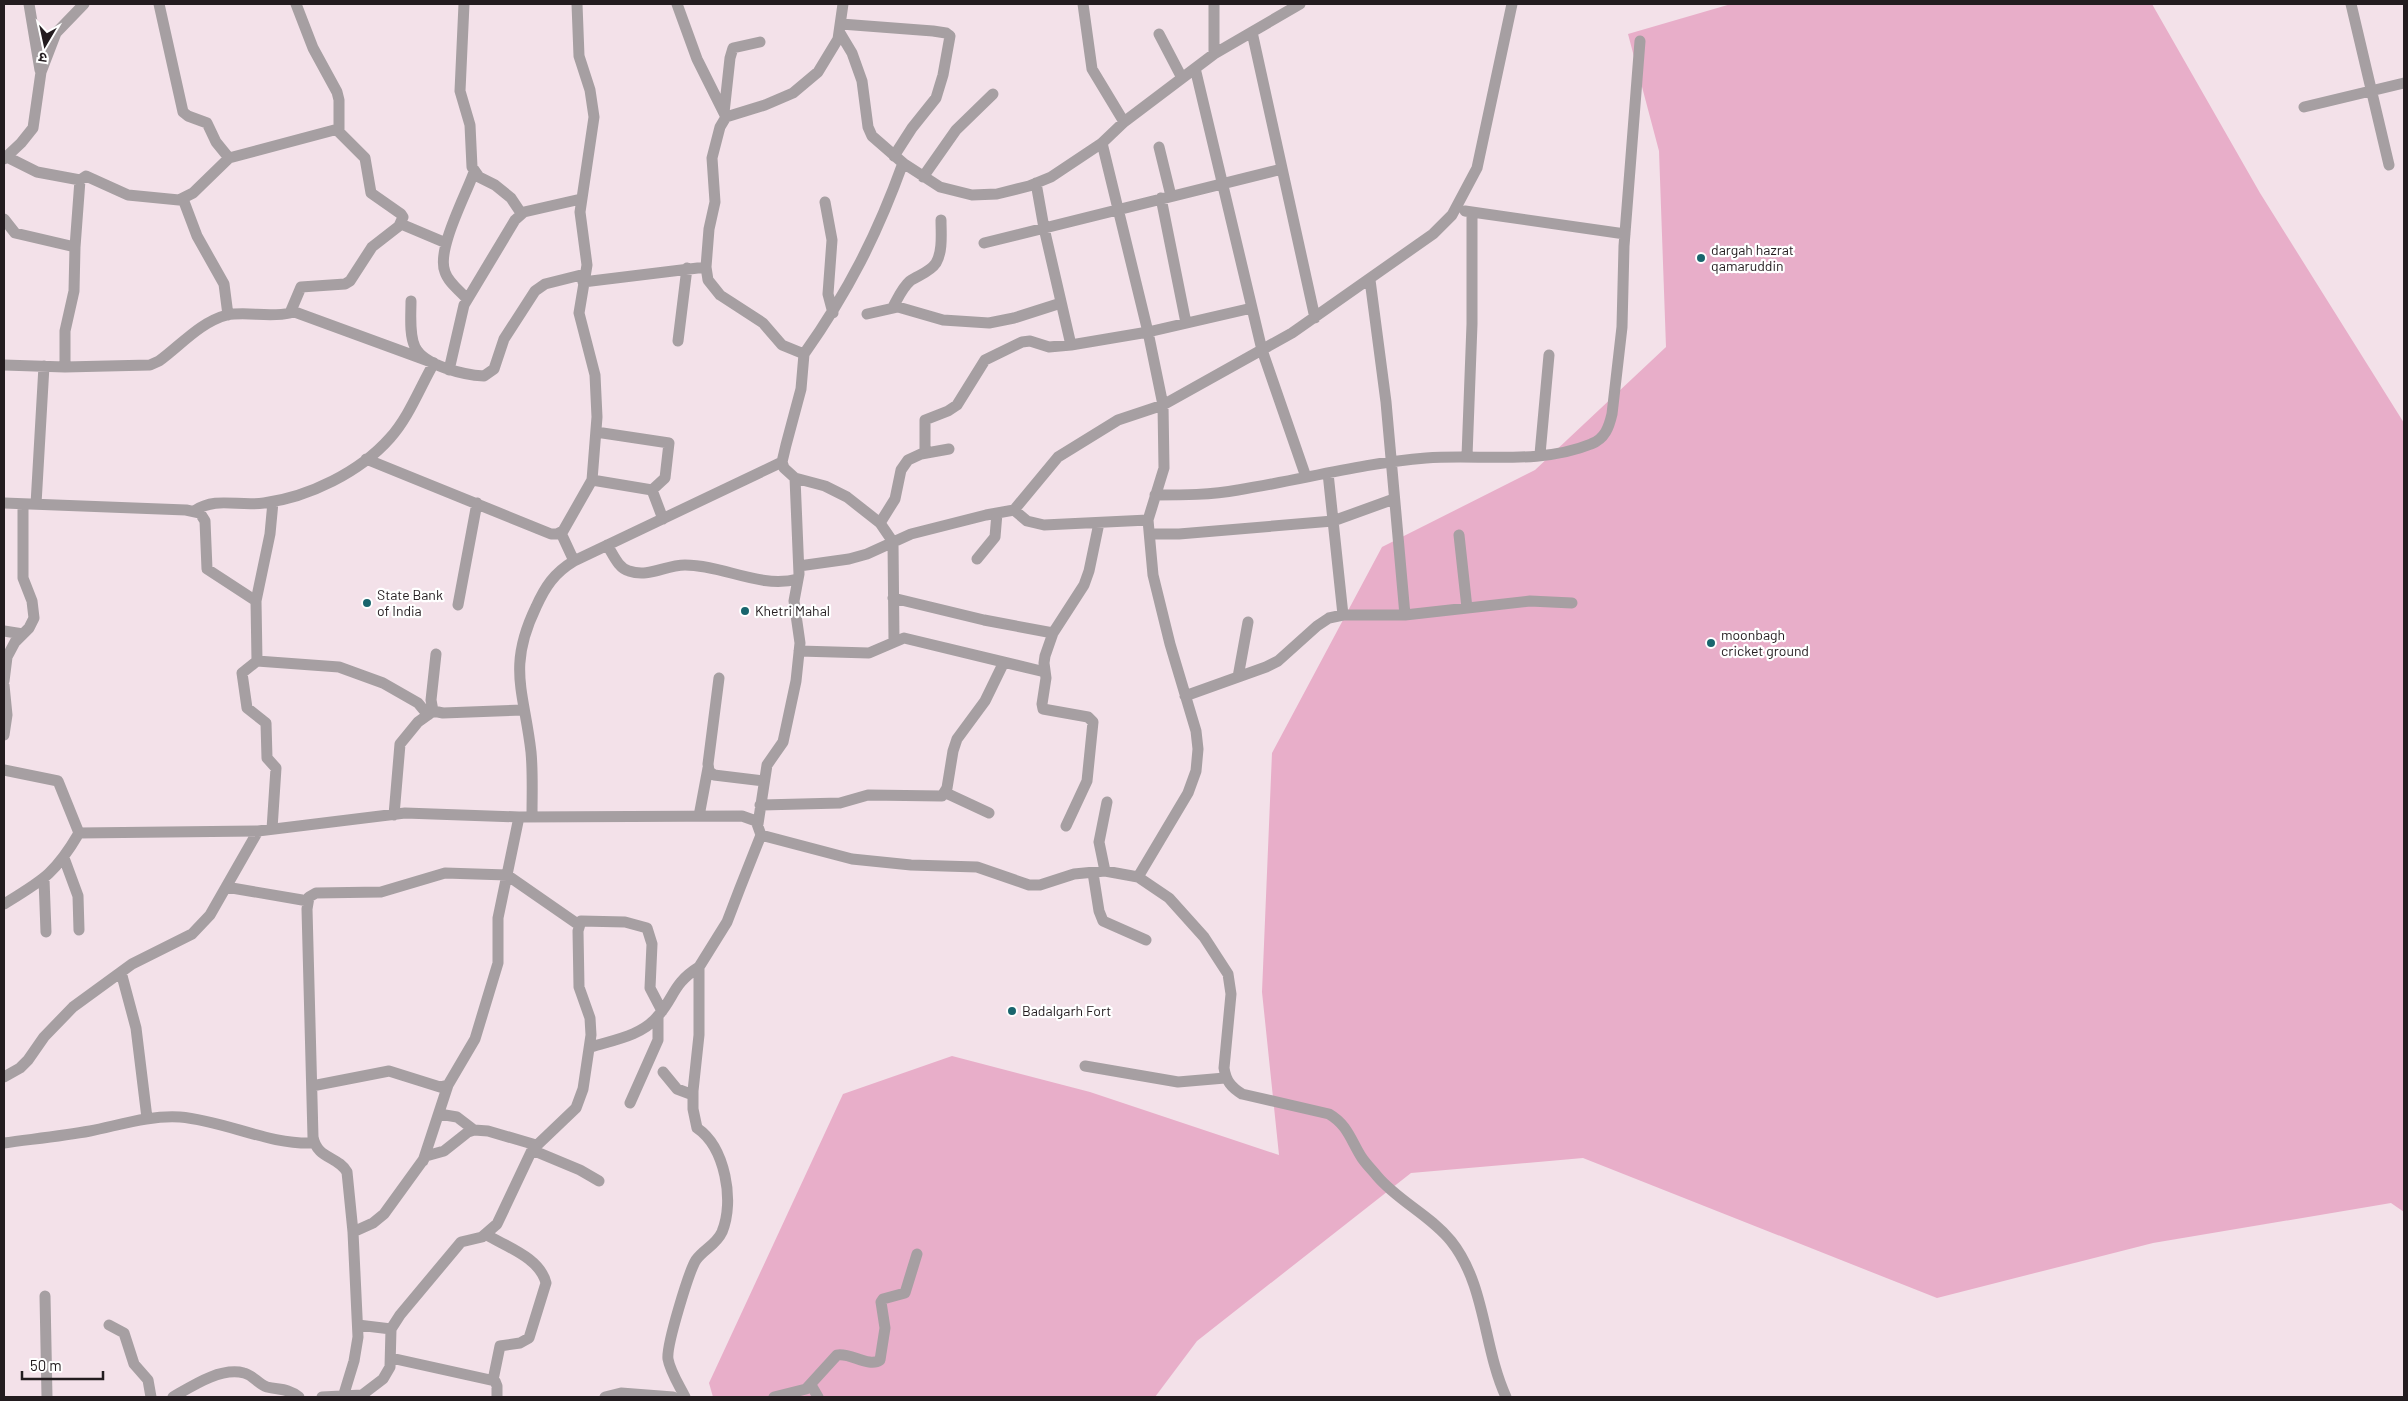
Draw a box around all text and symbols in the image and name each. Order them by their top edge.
north arrow [20,20,70,70]
text: उ [37,49,48,67]
place label: dargah hazrat qamaruddin [1711,241,1794,274]
marker: dargah hazrat qamaruddin [1695,252,1707,264]
place label: State Bank of India [377,586,443,619]
marker: State Bank of India [361,597,373,609]
place label: Khetri Mahal [755,602,830,619]
marker: Khetri Mahal [739,605,751,617]
place label: moonbagh cricket ground [1721,626,1809,659]
marker: moonbagh cricket ground [1705,637,1717,649]
place label: Badalgarh Fort [1022,1002,1111,1019]
marker: Badalgarh Fort [1006,1005,1018,1017]
scale bar [22,1348,104,1380]
text: 50 m [30,1356,62,1374]

